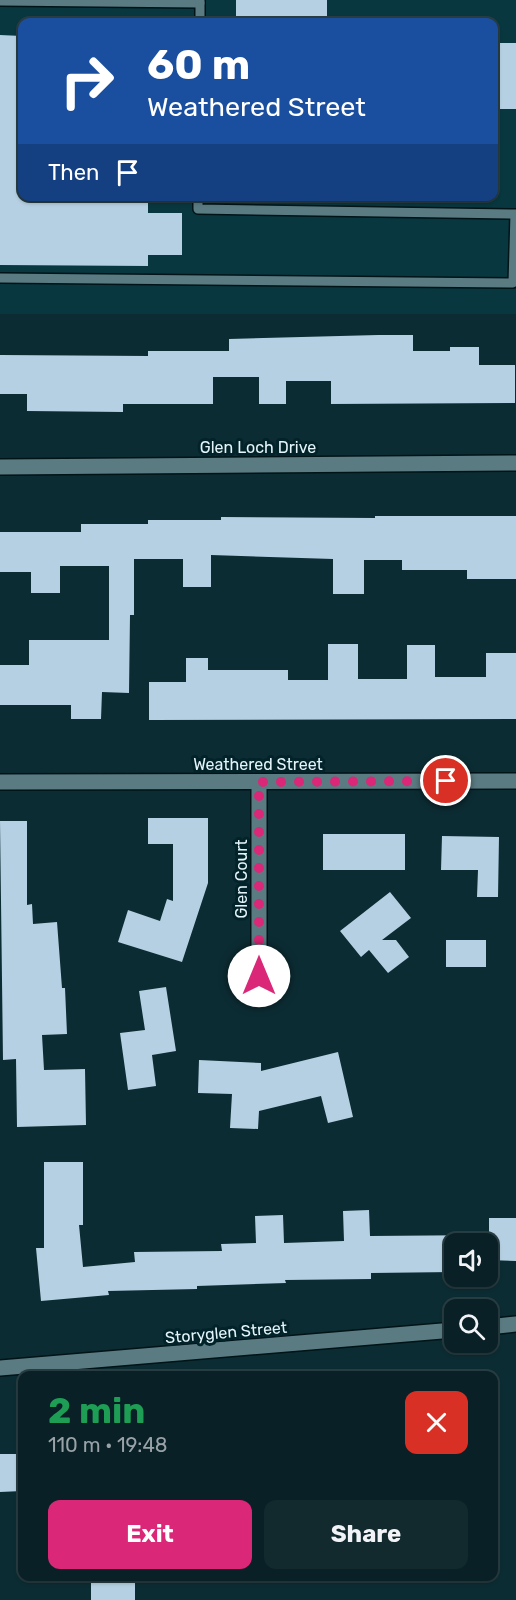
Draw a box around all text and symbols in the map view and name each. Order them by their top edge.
text: 60 m [147,40,250,90]
icon: right [48,42,126,120]
text: Weathered Street [147,91,366,123]
icon: arrive [111,156,144,189]
text: Then [48,159,99,186]
street label: Glen Loch Drive [200,438,316,457]
street label: Weathered Street [193,755,323,774]
pin [420,755,471,806]
icon: arrive [429,764,462,797]
street label: Glen Court [232,839,251,919]
position arrow [227,944,291,1008]
map controls [444,1233,498,1353]
button: sound [444,1233,498,1287]
button: search [444,1299,498,1353]
street label: Storyglen Street [164,1318,288,1347]
text: 2 min [48,1389,146,1432]
button: close [405,1391,468,1454]
text: 110 m · 19:48 [48,1433,168,1457]
button: Exit [48,1500,252,1569]
button: Share [264,1500,468,1569]

